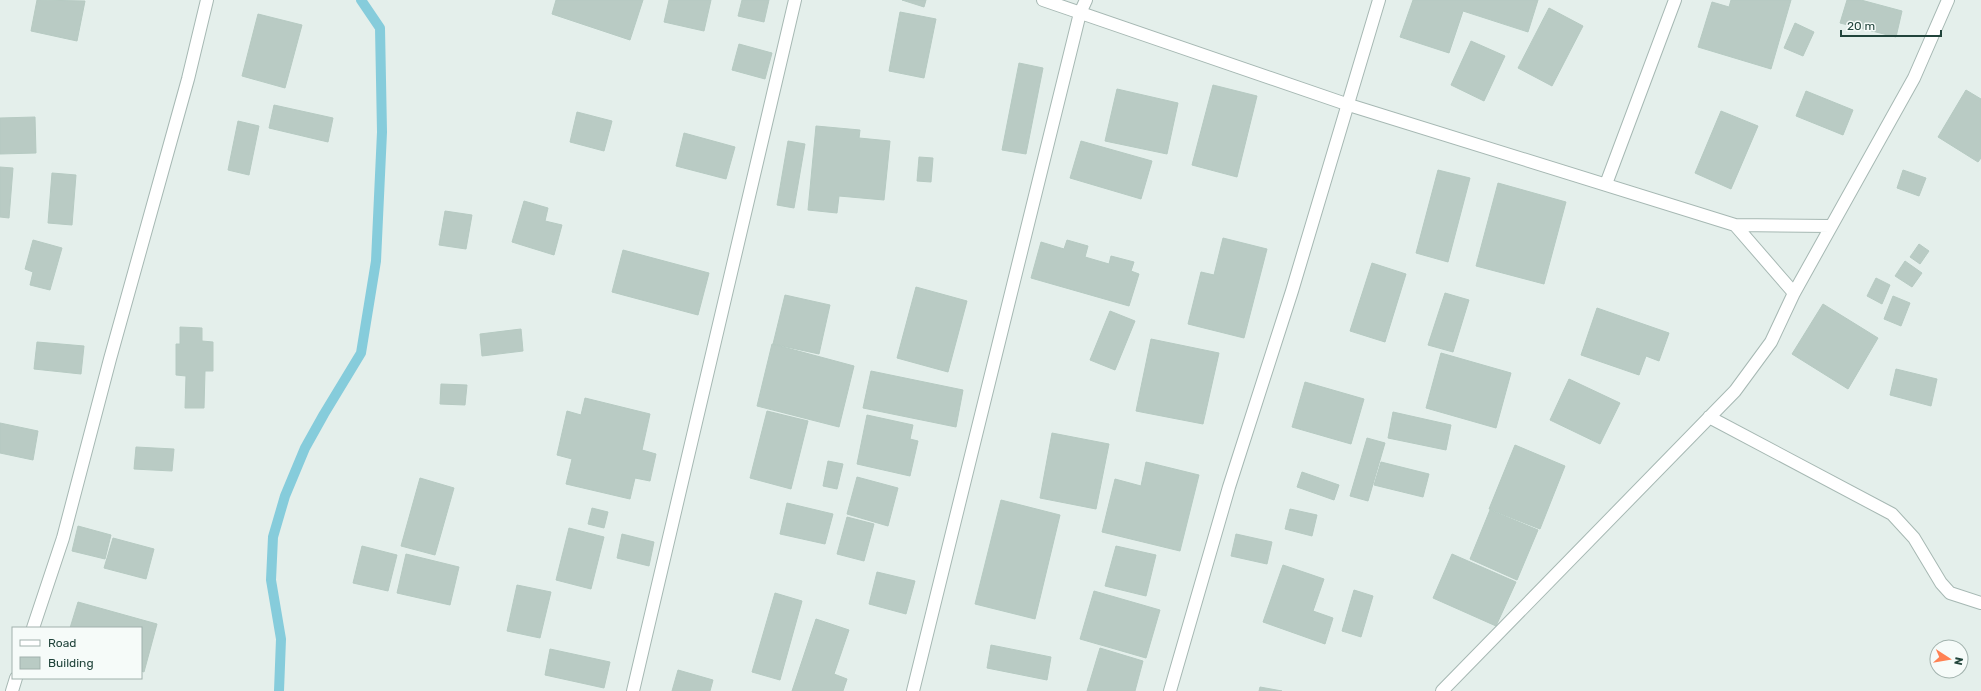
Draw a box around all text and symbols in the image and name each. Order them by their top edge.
scale bar [1841,12,1941,38]
text: 20 m [1847,19,1875,33]
legend [12,627,142,679]
text: Road [48,636,76,650]
north arrow [1929,639,1969,679]
text: Building [48,656,94,670]
text: N [1951,656,1965,666]

